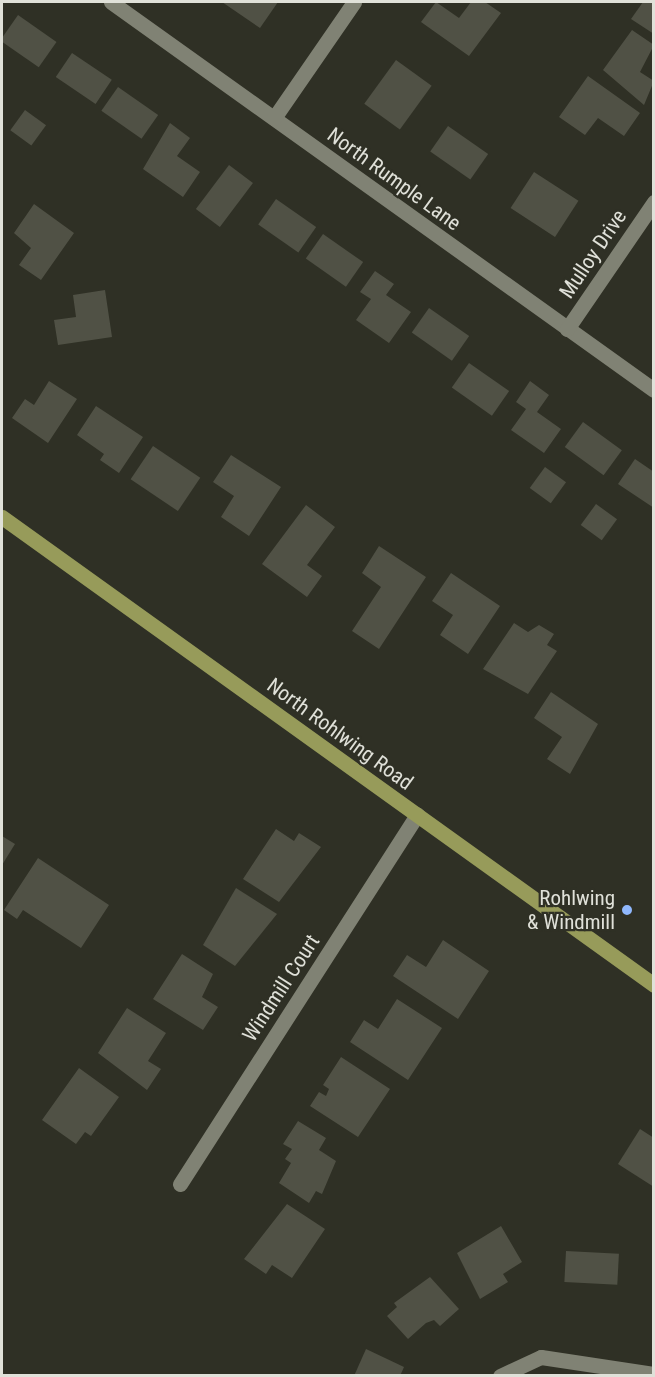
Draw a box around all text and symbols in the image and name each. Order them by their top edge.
street label: North Rumple Lane [322,122,466,236]
street label: Mulloy Drive [554,205,632,303]
street label: North Rohlwing Road [262,673,418,795]
place label: Rohlwing & Windmill [527,885,615,935]
marker: Rohlwing & Windmill [620,903,634,917]
street label: Windmill Court [237,930,325,1046]

